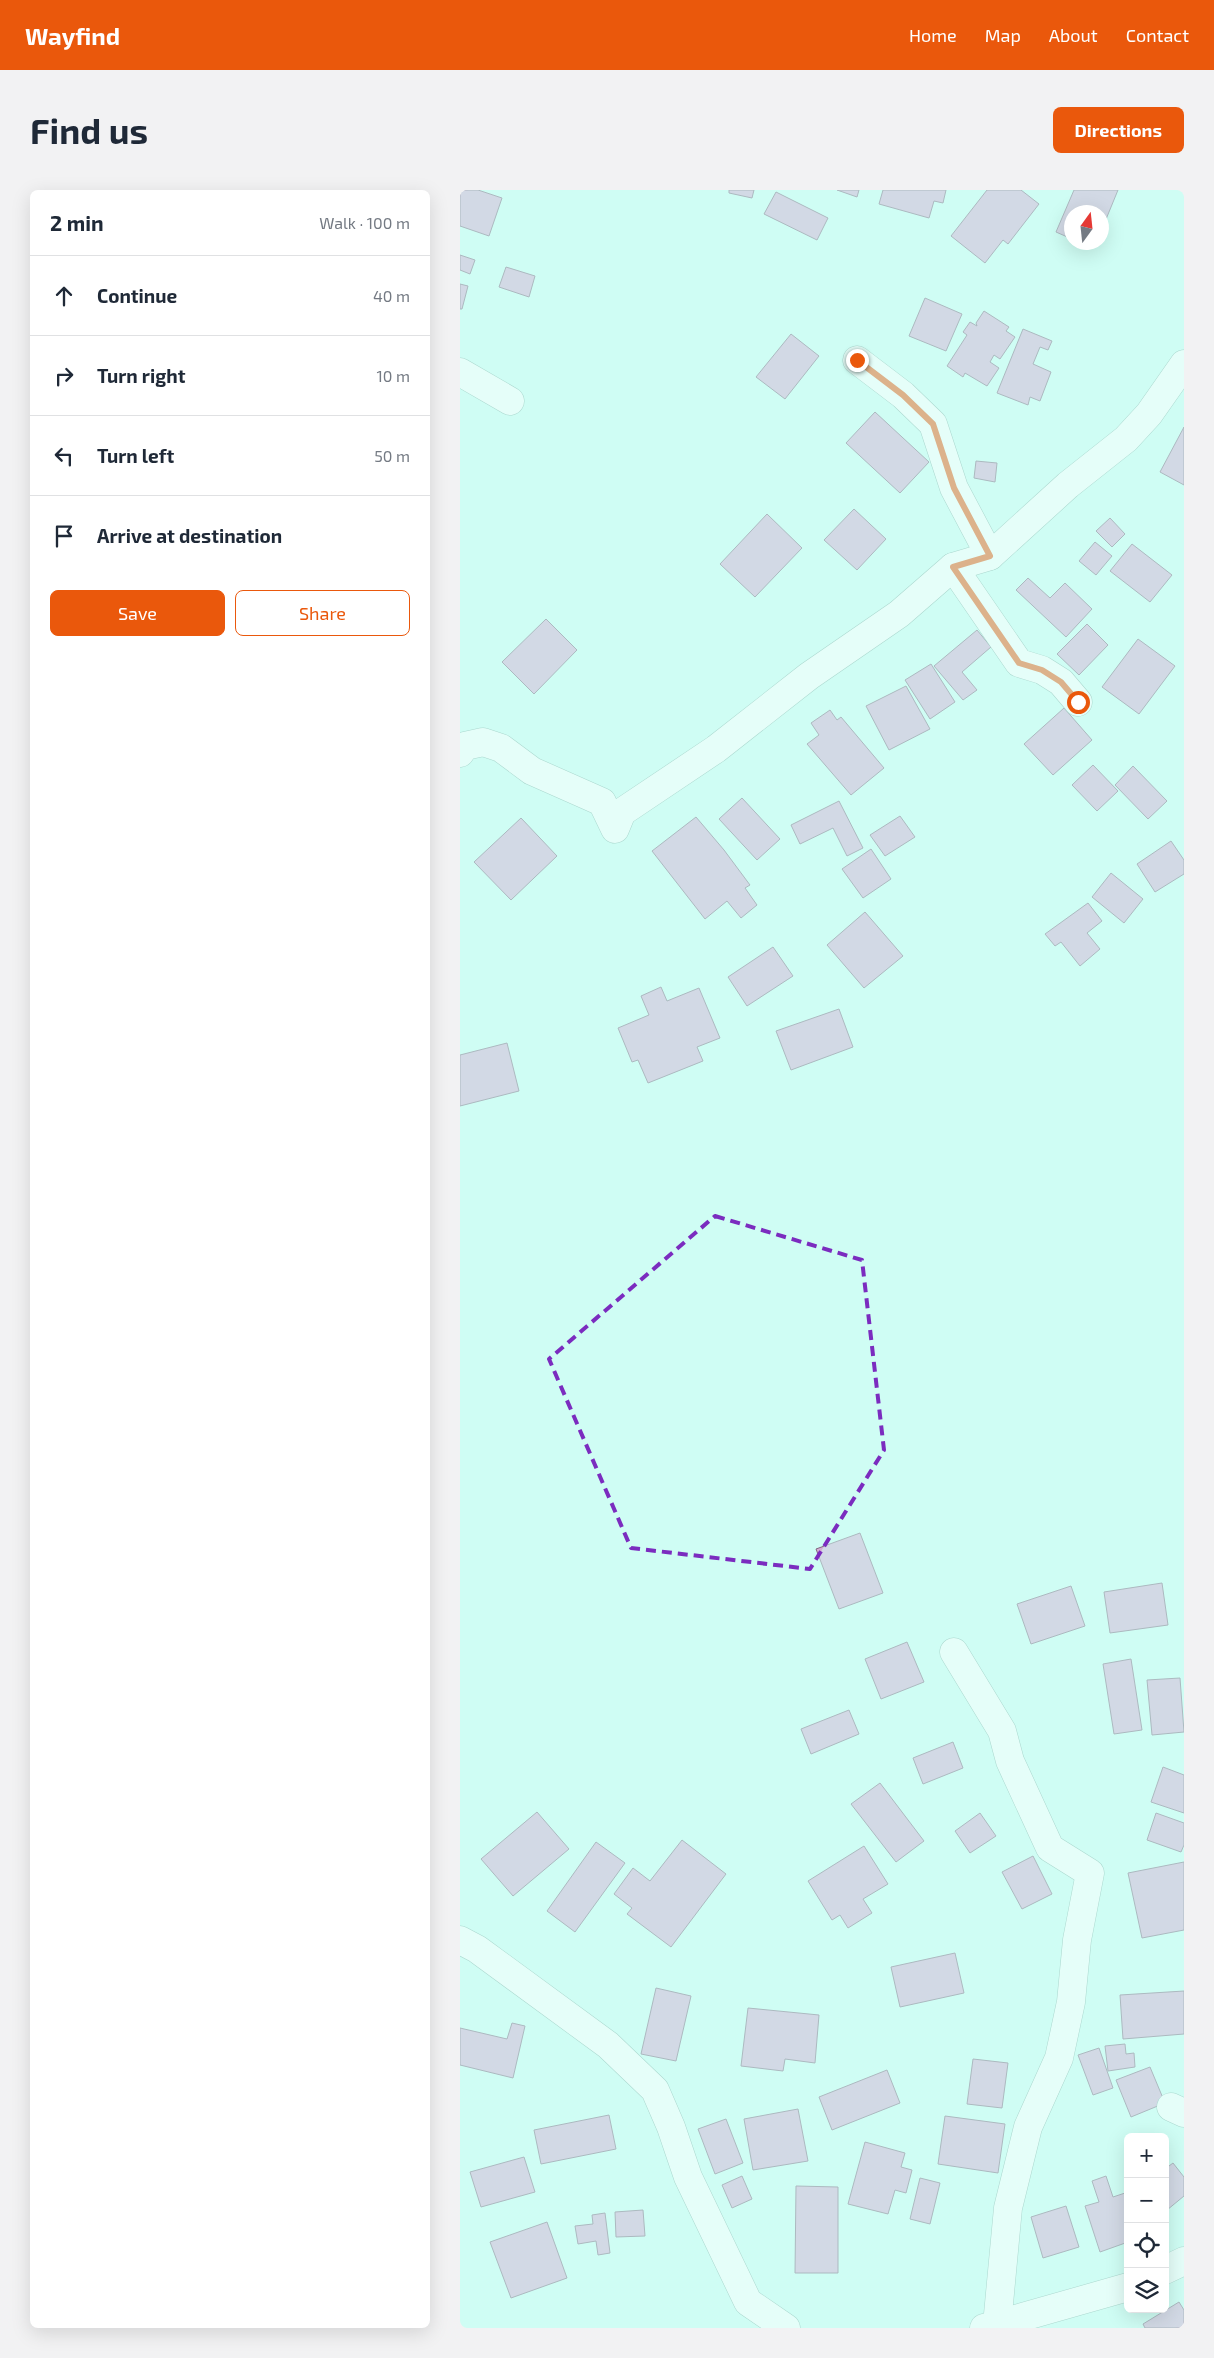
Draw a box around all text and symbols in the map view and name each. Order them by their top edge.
text: Wayfind [25,21,120,50]
text: Home [909,24,957,46]
text: Map [985,24,1021,46]
text: About [1049,24,1098,46]
text: Contact [1126,24,1189,46]
button: Directions [1053,107,1184,153]
text: Find us [30,109,148,151]
north arrow [1064,205,1109,250]
text: 2 min [50,210,104,235]
text: Walk · 100 m [319,213,410,232]
icon: ahead [50,282,78,310]
text: Continue [97,284,177,307]
text: 40 m [373,286,410,305]
route end [846,349,869,372]
icon: right [50,362,78,390]
text: Turn right [97,364,185,387]
text: 10 m [376,366,410,385]
icon: left [50,442,78,470]
text: Turn left [97,444,174,467]
text: 50 m [374,446,410,465]
icon: arrive [50,522,78,550]
text: Arrive at destination [97,524,282,547]
button: Save [50,590,225,636]
button: Share [235,590,410,636]
route start [1067,691,1090,714]
map controls [1124,2133,1169,2313]
button: + [1124,2133,1169,2178]
button: − [1124,2178,1169,2223]
button: locate [1124,2223,1169,2268]
button: layers [1124,2268,1169,2313]

